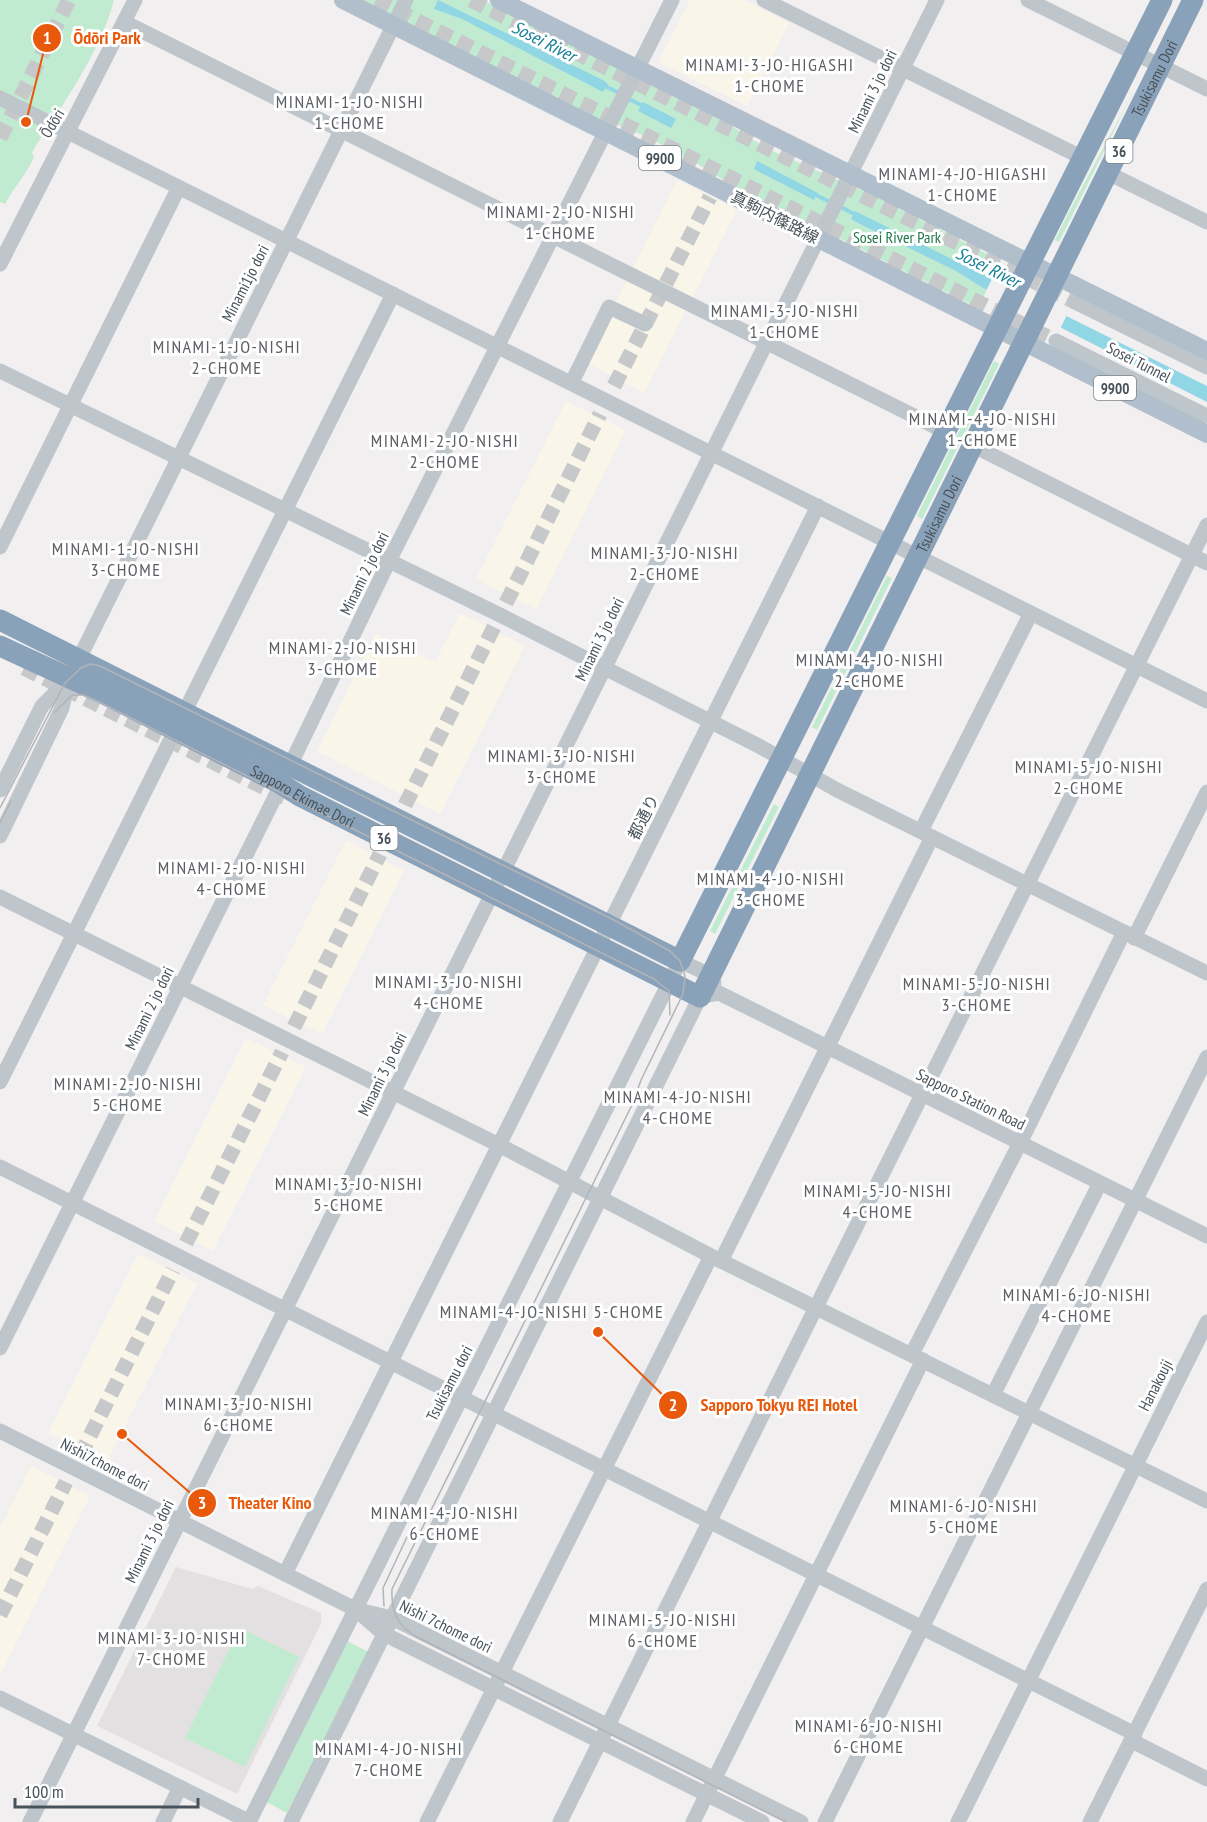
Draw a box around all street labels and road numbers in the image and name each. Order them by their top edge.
street label: Tsukisamu Dori [1127,36,1182,120]
street label: Minami 3 jo dori [843,46,901,136]
street label: Ōdōri [36,105,68,141]
road number: 36 [1106,139,1132,163]
road number: 9900 [639,146,681,170]
street label: 真駒内篠路線 [728,186,822,248]
street label: Minami1jo dori [217,241,273,325]
street label: Sosei Tunnel [1104,337,1175,387]
road number: 9900 [1094,376,1136,400]
street label: Tsukisamu Dori [911,472,966,556]
street label: Minami 2 jo dori [335,528,393,618]
street label: Minami 3 jo dori [570,594,628,684]
street label: Sapporo Ekimae Dori [247,760,358,832]
street label: 都通り [623,791,663,843]
road number: 36 [370,826,398,850]
street label: Minami 2 jo dori [120,963,178,1053]
street label: Minami 3 jo dori [353,1029,411,1119]
street label: Sapporo Station Road [913,1064,1029,1134]
street label: Tsukisamu dori [421,1342,477,1424]
street label: Hanakouji [1134,1356,1176,1414]
street label: Nishi7chome dori [57,1433,153,1495]
street label: Minami 3 jo dori [120,1496,178,1586]
street label: Nishi 7chome dori [397,1595,495,1657]

